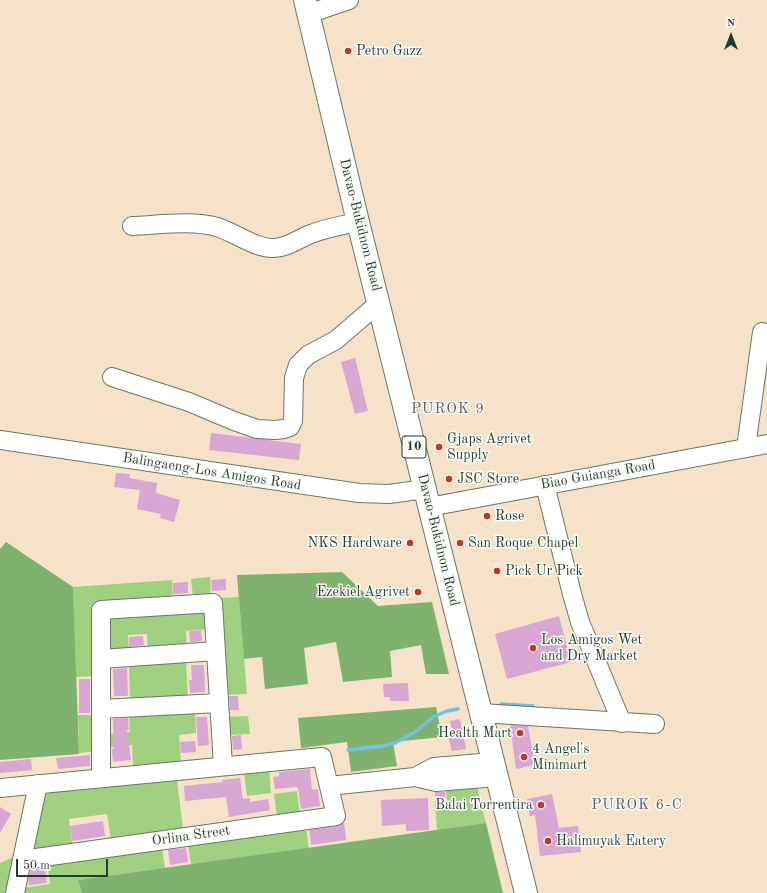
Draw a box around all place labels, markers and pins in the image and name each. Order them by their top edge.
place label: Petro Gazz [356,43,422,59]
marker: Petro Gazz [343,46,353,56]
place label: Gjaps Agrivet Supply [447,431,532,464]
marker: Gjaps Agrivet Supply [434,442,444,452]
place label: JSC Store [457,471,519,487]
marker: JSC Store [444,474,454,484]
place label: Rose [495,508,524,524]
marker: Rose [482,511,492,521]
place label: NKS Hardware [308,535,402,551]
place label: San Roque Chapel [468,535,578,551]
marker: NKS Hardware [405,538,415,548]
marker: San Roque Chapel [455,538,465,548]
place label: Pick Ur Pick [505,563,583,579]
marker: Pick Ur Pick [492,566,502,576]
place label: Ezekiel Agrivet [317,584,410,600]
marker: Ezekiel Agrivet [413,587,423,597]
place label: Los Amigos Wet and Dry Market [541,632,642,664]
marker: Los Amigos Wet and Dry Market [528,643,538,653]
place label: Health Mart [438,725,512,741]
marker: Health Mart [515,728,525,738]
place label: 4 Angel's Minimart [532,741,590,774]
marker: 4 Angel's Minimart [519,752,529,762]
place label: Balai Torrentira [435,797,533,813]
marker: Balai Torrentira [536,800,546,810]
place label: Halimuyak Eatery [556,833,666,849]
marker: Halimuyak Eatery [543,836,553,846]

